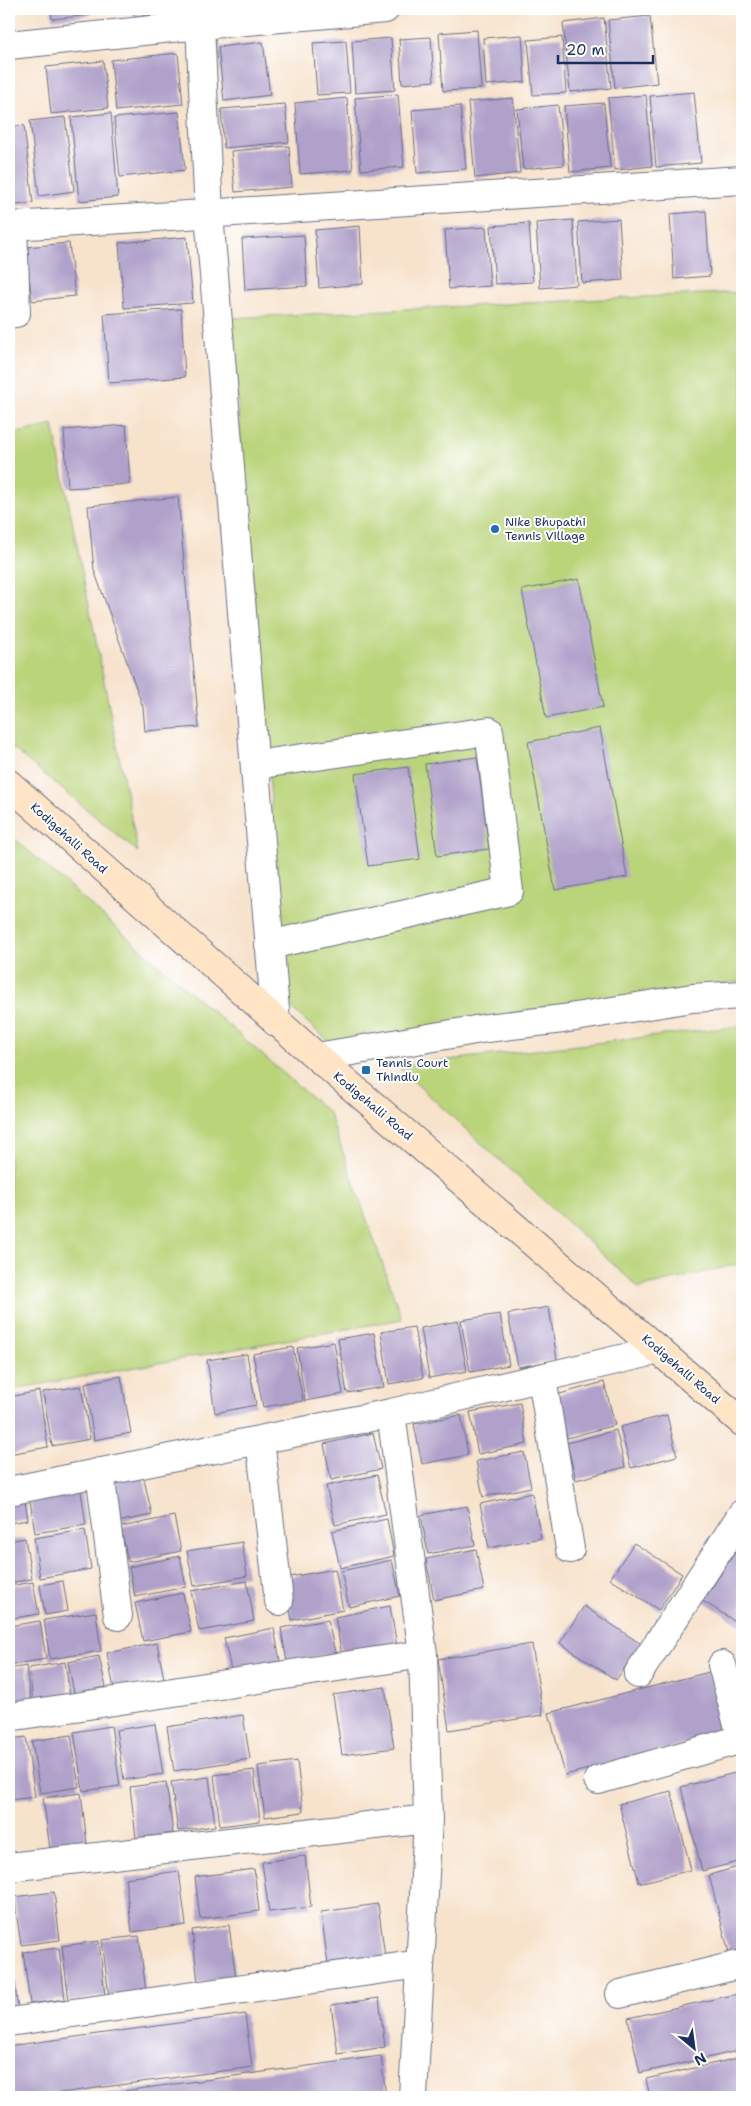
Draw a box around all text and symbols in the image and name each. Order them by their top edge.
scale bar [558,32,654,64]
text: 20 m [566,40,605,60]
place label: Nike Bhupathi Tennis Village [505,514,586,544]
marker: Nike Bhupathi Tennis Village [489,523,501,535]
street label: Kodigehalli Road [27,799,111,877]
place label: Tennis Court Thindlu [376,1055,448,1085]
marker: Tennis Court Thindlu [360,1064,372,1076]
street label: Kodigehalli Road [330,1068,416,1144]
street label: Kodigehalli Road [638,1331,724,1408]
north arrow [668,2024,718,2074]
text: N [691,2049,710,2070]

